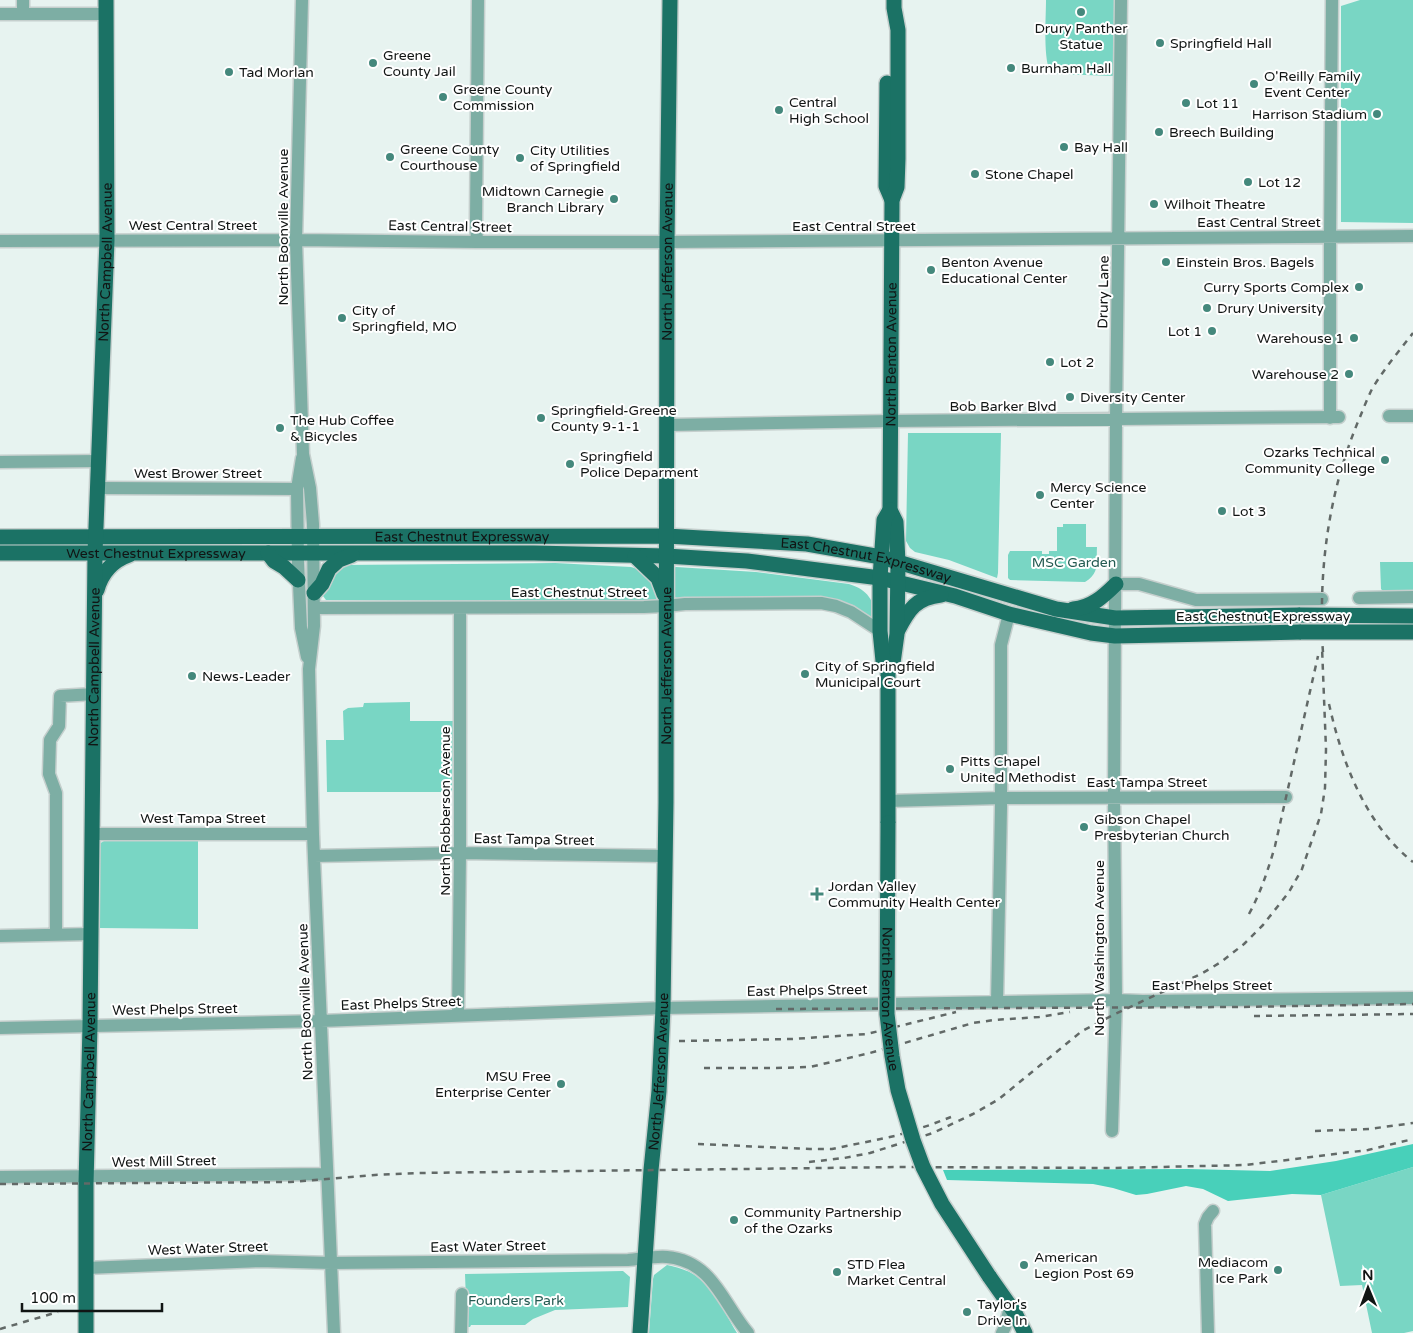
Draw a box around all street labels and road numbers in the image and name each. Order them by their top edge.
street label: North Boonville Avenue [275,148,292,306]
street label: North Campbell Avenue [95,183,116,342]
street label: North Jefferson Avenue [659,183,677,341]
street label: East Central Street [1197,214,1322,231]
street label: West Central Street [129,217,258,234]
street label: East Central Street [388,217,513,236]
street label: East Central Street [792,218,917,235]
street label: Drury Lane [1094,255,1113,329]
street label: North Benton Avenue [883,282,900,427]
street label: Bob Barker Blvd [949,398,1057,415]
street label: West Brower Street [134,465,263,482]
street label: East Chestnut Expressway [375,528,550,545]
street label: East Chestnut Expressway [780,535,954,587]
street label: West Chestnut Expressway [66,545,246,562]
street label: East Chestnut Street [511,584,648,601]
street label: North Campbell Avenue [85,587,104,747]
street label: North Jefferson Avenue [658,587,675,745]
street label: East Chestnut Expressway [1176,608,1351,625]
street label: North Robberson Avenue [437,726,454,896]
street label: East Tampa Street [1087,774,1208,791]
street label: West Tampa Street [140,810,266,827]
street label: East Tampa Street [473,830,595,849]
street label: North Washington Avenue [1091,860,1108,1036]
street label: North Boonville Avenue [294,923,317,1081]
street label: North Benton Avenue [878,927,902,1072]
street label: East Phelps Street [1152,977,1273,994]
street label: East Phelps Street [746,981,868,1000]
street label: North Campbell Avenue [79,992,99,1152]
street label: East Phelps Street [340,993,462,1014]
street label: North Jefferson Avenue [645,993,672,1152]
street label: West Phelps Street [112,1000,239,1019]
street label: West Mill Street [112,1152,217,1171]
street label: East Water Street [430,1237,547,1256]
street label: West Water Street [147,1238,269,1259]

